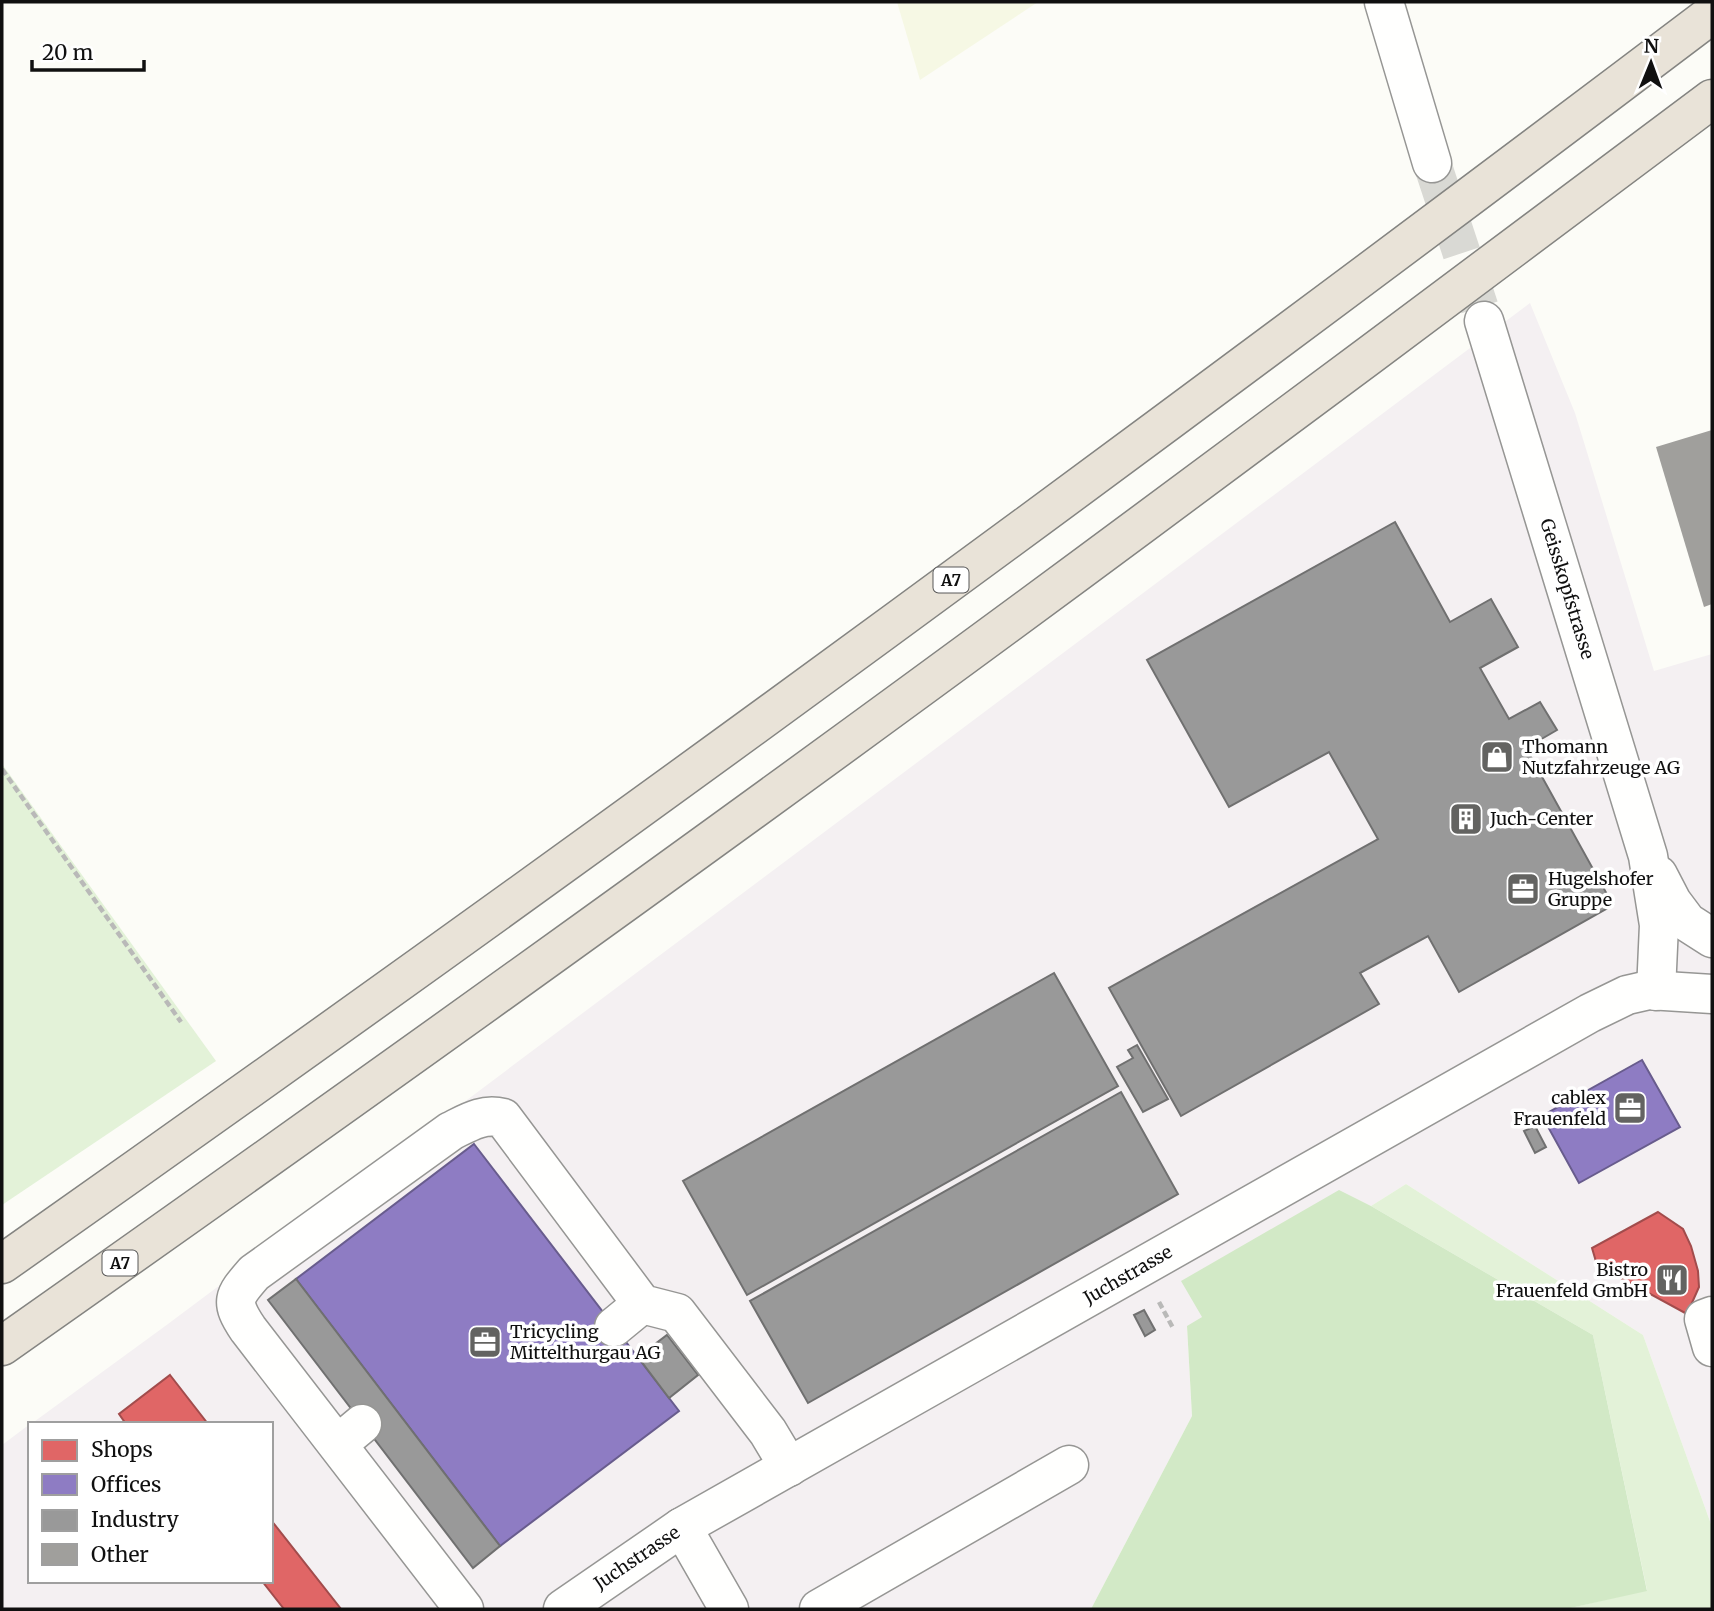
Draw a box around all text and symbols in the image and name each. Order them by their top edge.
scale bar [32,28,144,72]
north arrow [1616,28,1686,98]
text: N [1644,34,1659,58]
text: 20 m [42,39,94,66]
street label: Geisskopfstrasse [1535,516,1600,662]
road number: A7 [934,568,968,593]
place label: Thomann Nutzfahrzeuge AG [1522,735,1680,779]
shop icon: Thomann Nutzfahrzeuge AG [1478,738,1516,776]
building icon: Juch-Center [1447,800,1485,838]
place label: Juch-Center [1489,807,1593,830]
place label: Hugelshofer Gruppe [1548,867,1654,911]
office icon: Hugelshofer Gruppe [1504,870,1542,908]
place label: cablex Frauenfeld [1513,1086,1606,1130]
office icon: cablex Frauenfeld [1611,1089,1649,1127]
street label: Juchstrasse [1078,1240,1176,1310]
road number: A7 [102,1250,138,1275]
place label: Bistro Frauenfeld GmbH [1496,1258,1648,1302]
restaurant icon: Bistro Frauenfeld GmbH [1653,1261,1691,1299]
place label: Tricycling Mittelthurgau AG [510,1320,660,1364]
office icon: Tricycling Mittelthurgau AG [466,1323,504,1361]
legend [28,1422,273,1583]
text: Shops [91,1436,153,1463]
text: Offices [91,1471,161,1498]
text: Industry [91,1506,180,1533]
street label: Juchstrasse [589,1520,684,1595]
text: Other [91,1541,149,1568]

